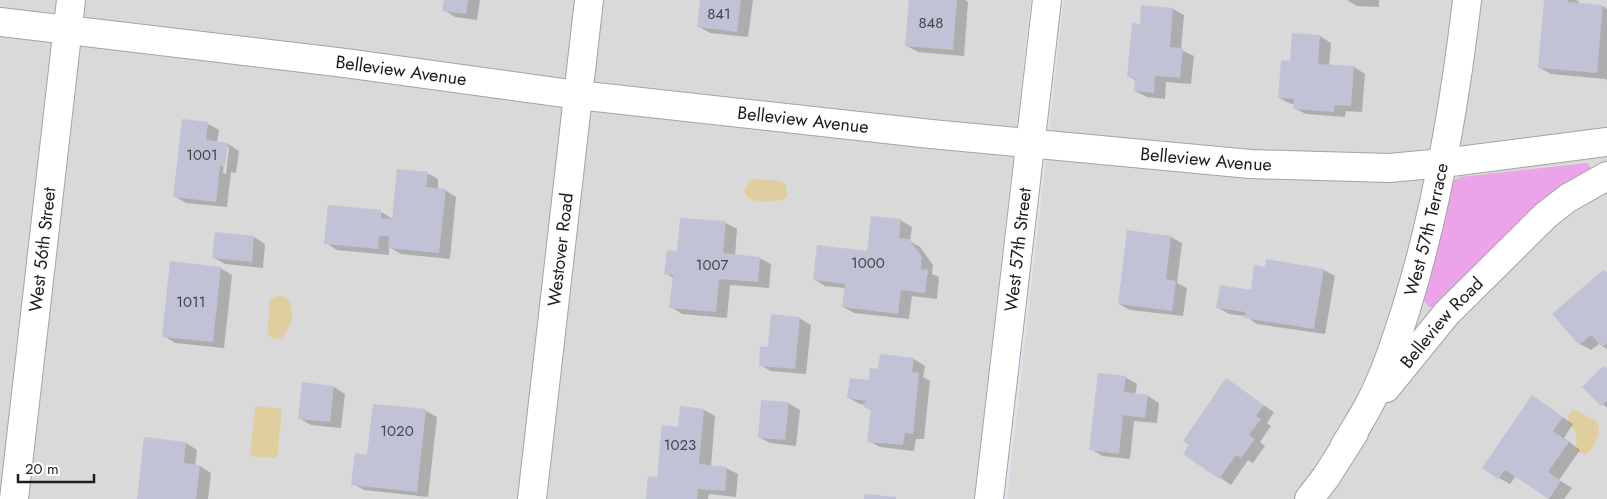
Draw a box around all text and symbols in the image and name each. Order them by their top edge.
house number: 841 [707,3,731,25]
house number: 848 [918,12,944,34]
street label: Belleview Avenue [334,49,468,93]
street label: Belleview Avenue [736,100,870,140]
street label: Belleview Avenue [1139,141,1272,178]
house number: 1001 [186,144,218,166]
street label: West 57th Terrace [1398,161,1455,299]
street label: West 56th Street [22,185,63,313]
street label: West 57th Street [998,186,1038,313]
street label: Westover Road [541,191,580,308]
house number: 1000 [851,252,885,274]
house number: 1007 [696,254,728,276]
street label: Belleview Road [1394,271,1489,374]
house number: 1011 [176,291,206,313]
house number: 1020 [380,420,414,442]
house number: 1023 [664,434,696,456]
scale bar [18,452,94,484]
text: 20 m [25,458,59,480]

